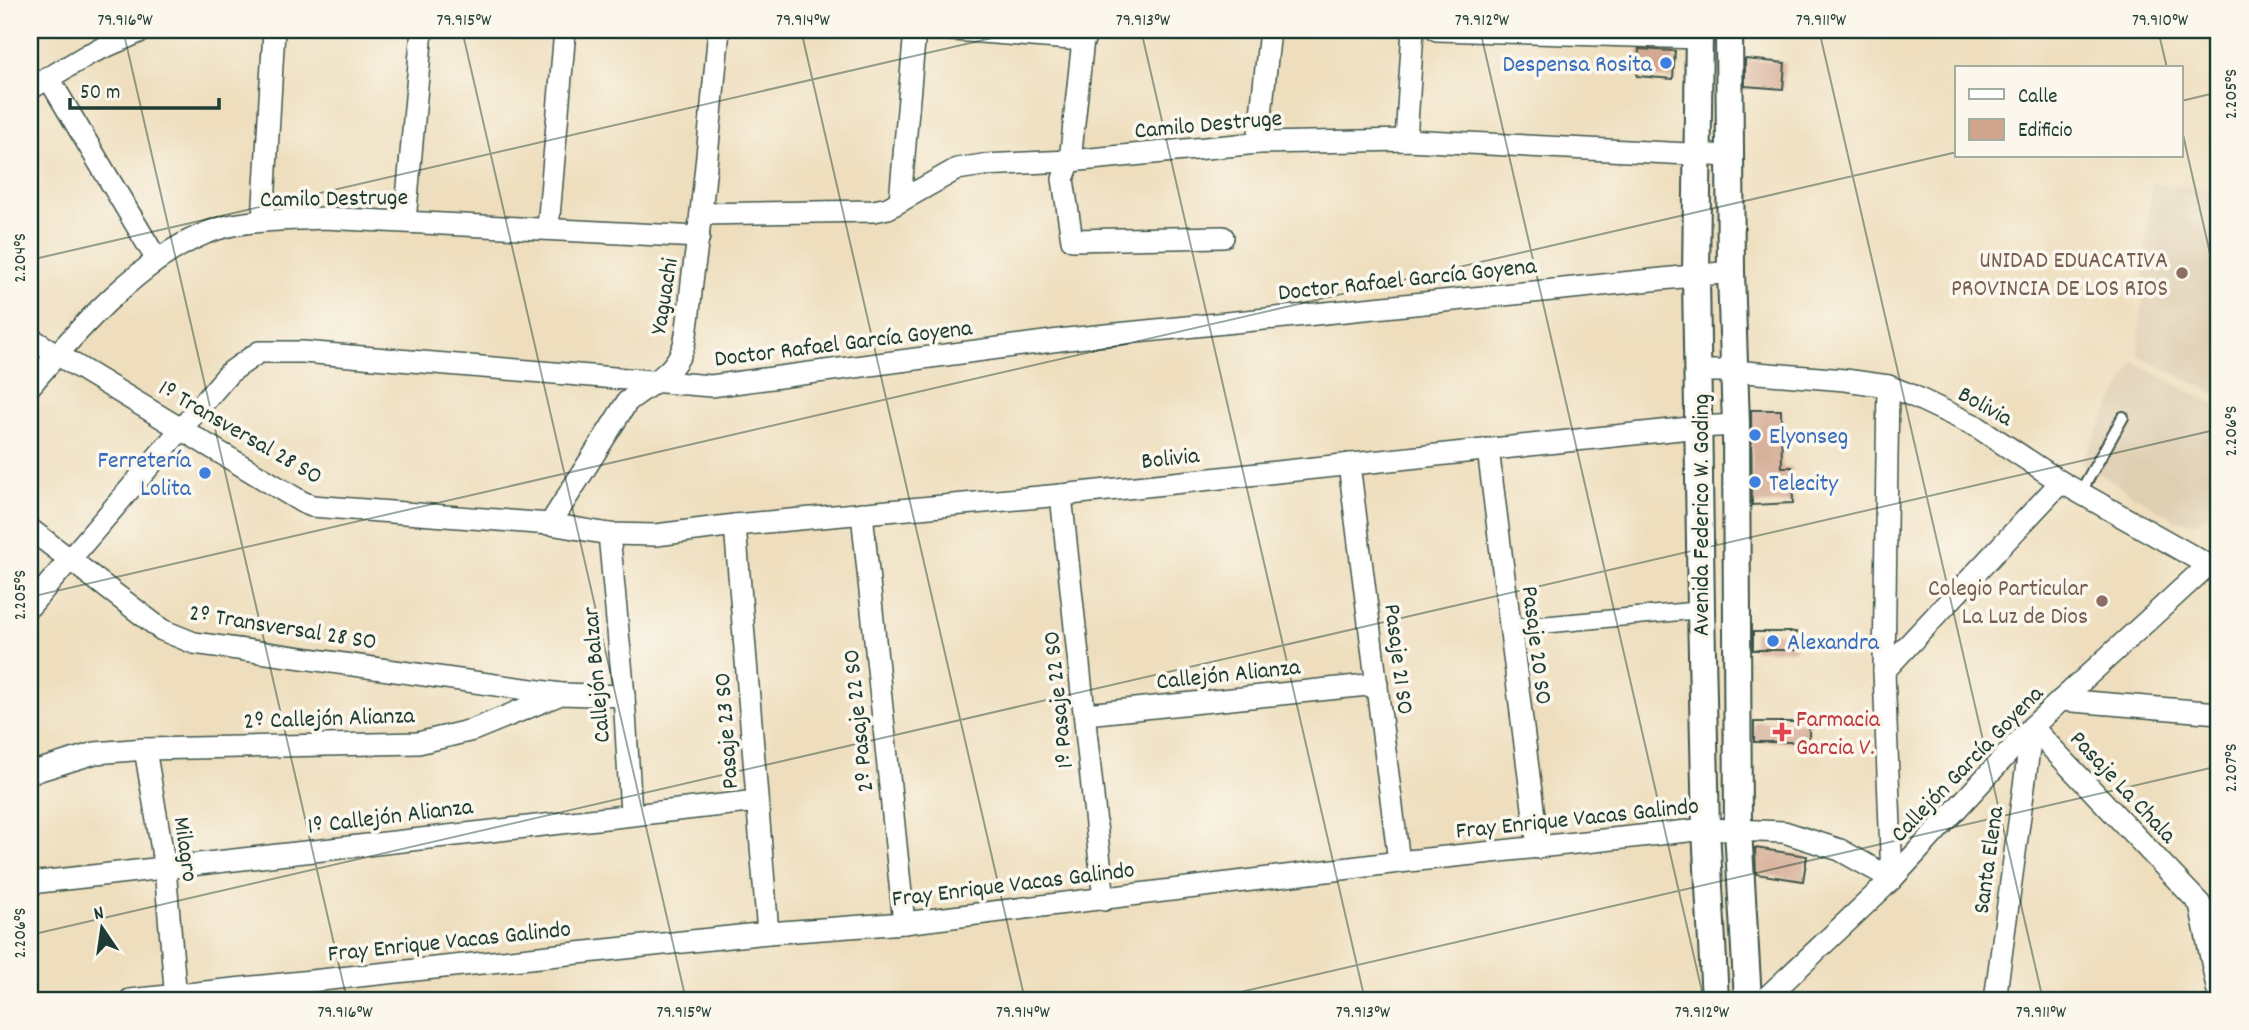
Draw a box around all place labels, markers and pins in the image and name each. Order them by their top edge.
place label: Despensa Rosita [1502,49,1653,83]
marker: Despensa Rosita [1658,55,1674,71]
place label: UNIDAD EDUACATIVA PROVINCIA DE LOS RIOS [1951,245,2168,307]
marker: UNIDAD EDUACATIVA PROVINCIA DE LOS RIOS [2174,265,2190,281]
place label: Elyonseg [1769,421,1848,455]
marker: Elyonseg [1747,427,1763,443]
place label: Ferretería Lolita [97,445,192,507]
marker: Ferretería Lolita [197,465,213,481]
place label: Telecity [1769,468,1839,502]
marker: Telecity [1747,474,1763,490]
place label: Colegio Particular La Luz de Dios [1928,573,2088,635]
marker: Colegio Particular La Luz de Dios [2094,593,2110,609]
place label: Alexandra [1787,627,1880,661]
marker: Alexandra [1765,633,1781,649]
place label: Farmacia Garcia V. [1796,704,1881,766]
marker: Farmacia Garcia V. [1774,724,1790,740]

